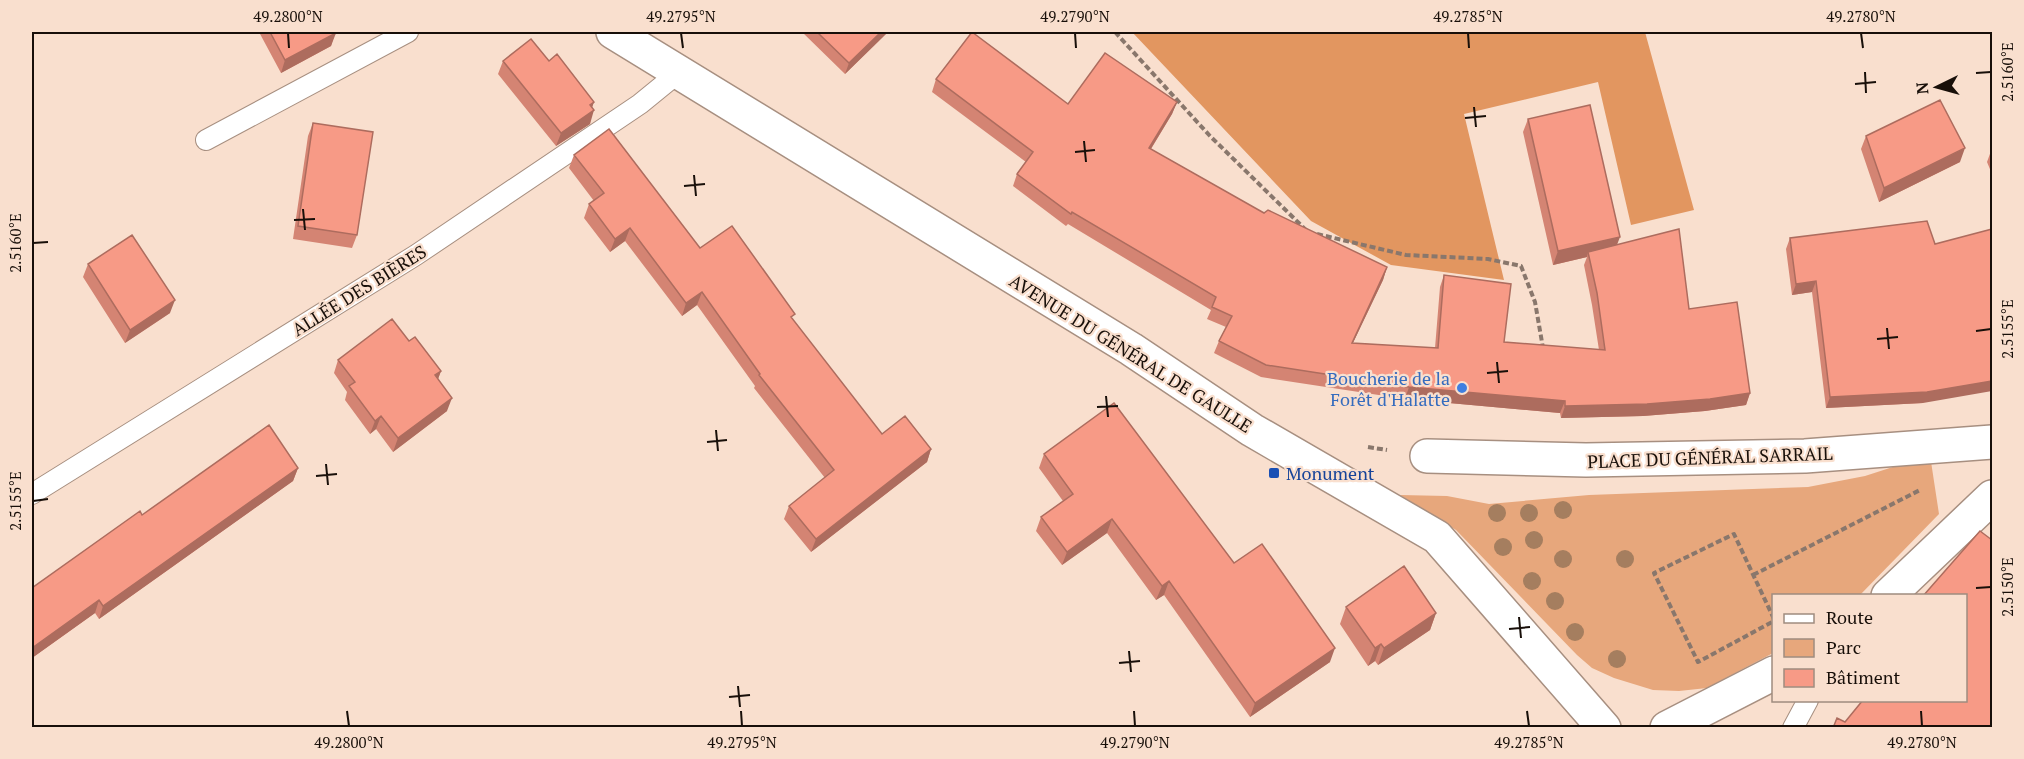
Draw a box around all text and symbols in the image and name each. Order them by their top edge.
text: 49.2800°N [253,6,323,26]
text: 49.2795°N [646,6,716,26]
text: 49.2790°N [1040,6,1110,26]
text: 49.2785°N [1433,6,1503,26]
text: 49.2780°N [1826,6,1896,26]
text: 2.5160°E [1997,42,2017,102]
north arrow [1907,57,1967,117]
text: N [1911,81,1934,95]
text: 2.5160°E [5,213,25,273]
street label: ALLÉE DES BIÈRES [287,239,431,341]
street label: AVENUE DU GÉNÉRAL DE GAULLE [1005,268,1257,438]
text: 2.5155°E [1997,299,2017,359]
place label: Boucherie de la Forêt d'Halatte [1327,366,1450,411]
marker: Boucherie de la Forêt d'Halatte [1455,381,1469,395]
street label: PLACE DU GÉNÉRAL SARRAIL [1587,441,1833,473]
place label: Monument [1286,461,1375,485]
marker: Monument [1267,466,1281,480]
text: 2.5155°E [5,471,25,531]
text: 2.5150°E [1997,557,2017,617]
legend [1772,594,1967,702]
text: Route [1826,605,1873,629]
text: Parc [1826,635,1861,659]
text: Bâtiment [1826,665,1901,689]
text: 49.2800°N [314,732,384,752]
text: 49.2795°N [707,732,777,752]
text: 49.2790°N [1100,732,1170,752]
text: 49.2785°N [1494,732,1564,752]
text: 49.2780°N [1887,732,1957,752]

